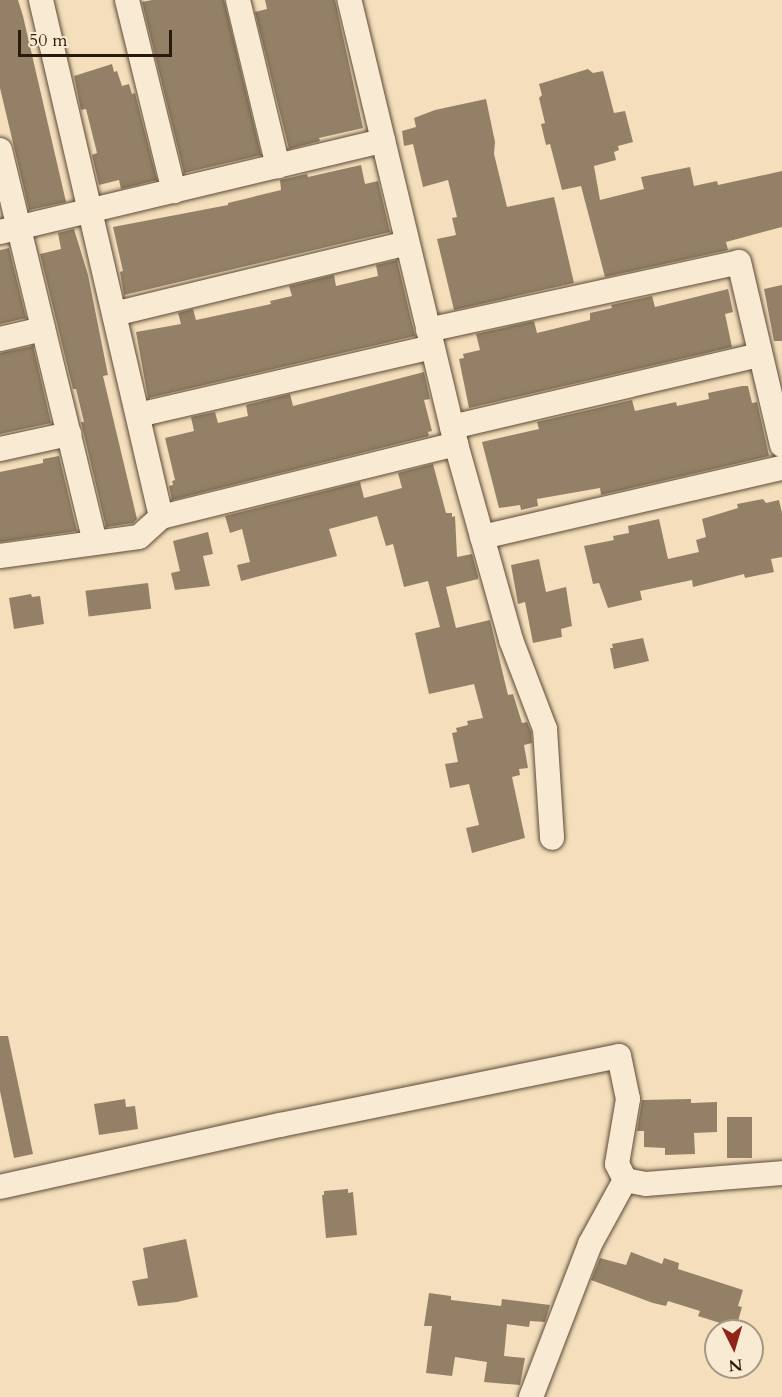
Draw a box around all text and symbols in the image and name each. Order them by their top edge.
scale bar [21,18,176,56]
text: 50 m [29,28,68,53]
north arrow [704,1319,764,1379]
text: N [728,1353,743,1377]

